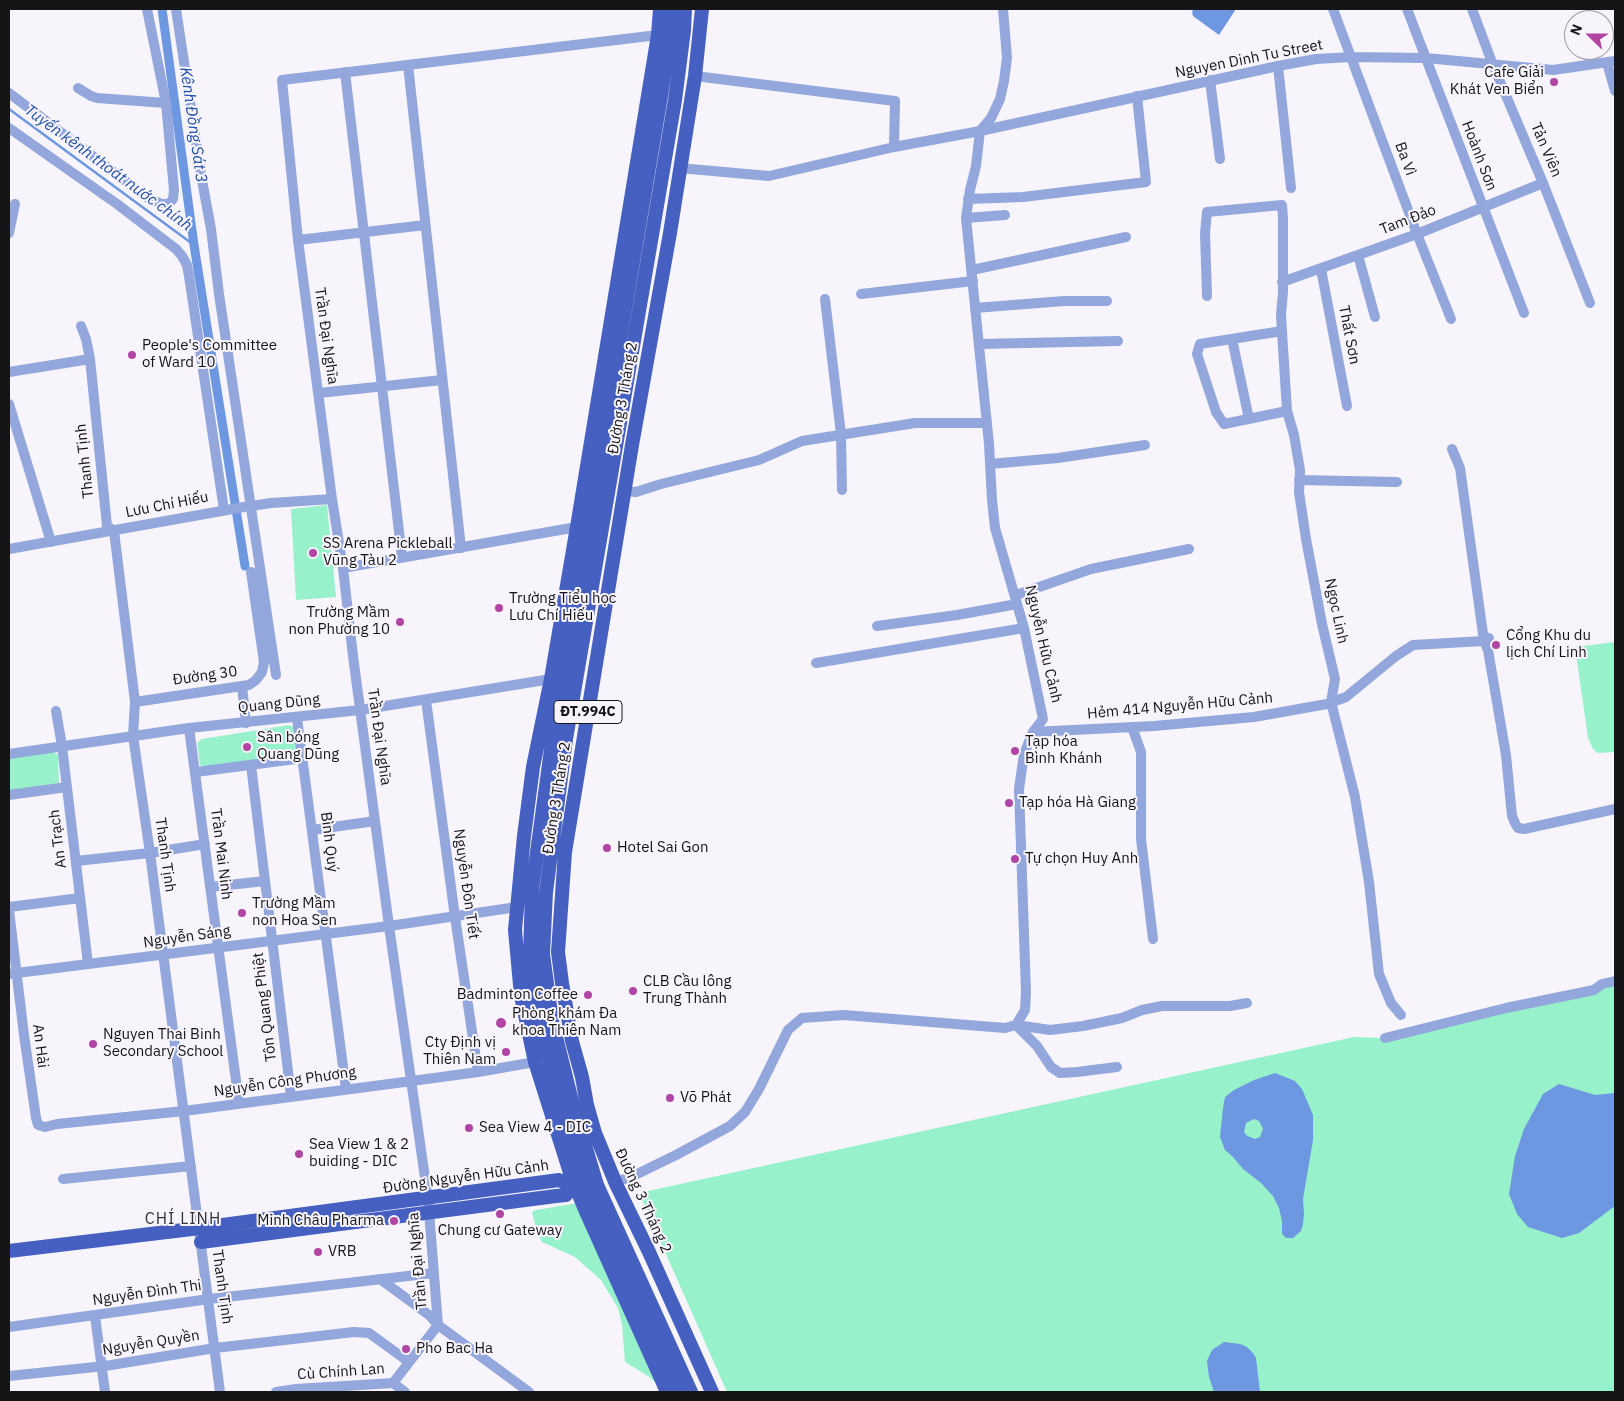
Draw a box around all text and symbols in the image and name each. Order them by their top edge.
north arrow [1564,10,1614,60]
text: N [1566,22,1586,38]
street label: Nguyen Dinh Tu Street [1174,36,1324,82]
place label: Cafe Giải Khát Ven Biển [1450,64,1544,99]
water label: Kênh Đồng Sát 3 [175,66,211,184]
marker: Cafe Giải Khát Ven Biển [1548,76,1560,88]
water label: Tuyến kênh thoát nước chính [20,101,196,235]
street label: Hoành Sơn [1457,119,1501,193]
street label: Tản Viên [1527,120,1565,180]
street label: Ba Vì [1391,140,1419,178]
street label: Tam Đảo [1377,201,1439,239]
street label: Trần Đại Nghĩa [310,286,342,386]
street label: Thất Sơn [1334,304,1364,366]
place label: People's Committee of Ward 10 [142,337,277,372]
street label: Đường 3 Tháng 2 [604,340,642,456]
marker: People's Committee of Ward 10 [126,349,138,361]
street label: Thanh Tịnh [72,423,98,499]
street label: Lưu Chí Hiếu [124,488,210,522]
place label: SS Arena Pickleball Vũng Tàu 2 [323,535,453,570]
marker: SS Arena Pickleball Vũng Tàu 2 [307,547,319,559]
street label: Ngọc Linh [1320,577,1352,645]
street label: Nguyễn Hữu Cảnh [1021,583,1065,705]
place label: Trường Tiểu học Lưu Chí Hiếu [509,590,616,625]
marker: Trường Tiểu học Lưu Chí Hiếu [493,602,505,614]
place label: Trường Mầm non Phường 10 [289,604,390,639]
marker: Trường Mầm non Phường 10 [394,616,406,628]
place label: Cổng Khu du lịch Chí Linh [1506,627,1591,662]
marker: Cổng Khu du lịch Chí Linh [1490,639,1502,651]
street label: Đường 30 [172,663,238,689]
street label: Trần Đại Nghĩa [363,687,395,787]
street label: Hẻm 414 Nguyễn Hữu Cảnh [1086,689,1274,723]
street label: Quang Dũng [237,691,321,717]
road number: ĐT.994C [554,700,622,724]
place label: Sân bóng Quang Dũng [257,729,339,764]
place label: Tạp hóa Bình Khánh [1025,733,1102,768]
street label: Đường 3 Tháng 2 [539,740,575,856]
marker: Sân bóng Quang Dũng [241,741,253,753]
marker: Tạp hóa Bình Khánh [1009,745,1021,757]
place label: Tạp hóa Hà Giang [1019,794,1136,812]
marker: Tạp hóa Hà Giang [1003,797,1015,809]
street label: Trần Mai Ninh [206,807,236,901]
street label: An Trạch [45,809,71,869]
street label: Bình Quý [316,811,342,873]
street label: Thanh Tịnh [151,817,179,893]
street label: Nguyễn Đôn Tiết [449,828,483,940]
place label: Hotel Sai Gon [617,839,708,857]
marker: Hotel Sai Gon [601,842,613,854]
place label: Tự chọn Huy Anh [1025,850,1138,868]
marker: Tự chọn Huy Anh [1009,853,1021,865]
place label: Trường Mầm non Hoa Sen [252,895,337,930]
marker: Trường Mầm non Hoa Sen [236,907,248,919]
street label: Nguyễn Sáng [142,922,232,952]
street label: Tôn Quang Phiệt [249,951,281,1063]
place label: CLB Cầu lông Trung Thành [643,973,731,1008]
marker: CLB Cầu lông Trung Thành [627,985,639,997]
place label: Badminton Coffee [457,986,578,1004]
marker: Badminton Coffee [582,989,594,1001]
place label: Phòng khám Đa khoa Thiên Nam [512,1005,621,1040]
marker: Phòng khám Đa khoa Thiên Nam [494,1016,508,1030]
street label: An Hải [28,1023,52,1069]
place label: Nguyen Thai Binh Secondary School [103,1026,223,1061]
place label: Cty Định vị Thiên Nam [423,1034,496,1069]
marker: Nguyen Thai Binh Secondary School [87,1038,99,1050]
marker: Cty Định vị Thiên Nam [500,1046,512,1058]
street label: Nguyễn Công Phương [213,1063,357,1101]
place label: Võ Phát [680,1089,732,1107]
marker: Võ Phát [664,1092,676,1104]
place label: Sea View 4 - DIC [479,1119,591,1137]
marker: Sea View 4 - DIC [463,1122,475,1134]
place label: Sea View 1 & 2 buiding - DIC [309,1136,409,1171]
street label: Đường 3 Tháng 2 [611,1146,675,1256]
marker: Sea View 1 & 2 buiding - DIC [293,1148,305,1160]
street label: Đường Nguyễn Hữu Cảnh [382,1156,550,1198]
marker: Chung cư Gateway [494,1208,506,1220]
district label: CHÍ LINH [144,1209,222,1229]
place label: Minh Châu Pharma [257,1212,384,1230]
street label: Trần Đại Nghĩa [405,1212,431,1310]
marker: Minh Châu Pharma [388,1215,400,1227]
place label: Chung cư Gateway [438,1222,562,1240]
place label: VRB [328,1243,357,1261]
marker: VRB [312,1246,324,1258]
street label: Thanh Tịnh [208,1249,236,1325]
street label: Nguyễn Đình Thi [91,1276,203,1310]
street label: Nguyễn Quyền [101,1326,201,1360]
place label: Pho Bac Ha [416,1340,493,1358]
marker: Pho Bac Ha [400,1343,412,1355]
street label: Cù Chính Lan [297,1360,385,1384]

